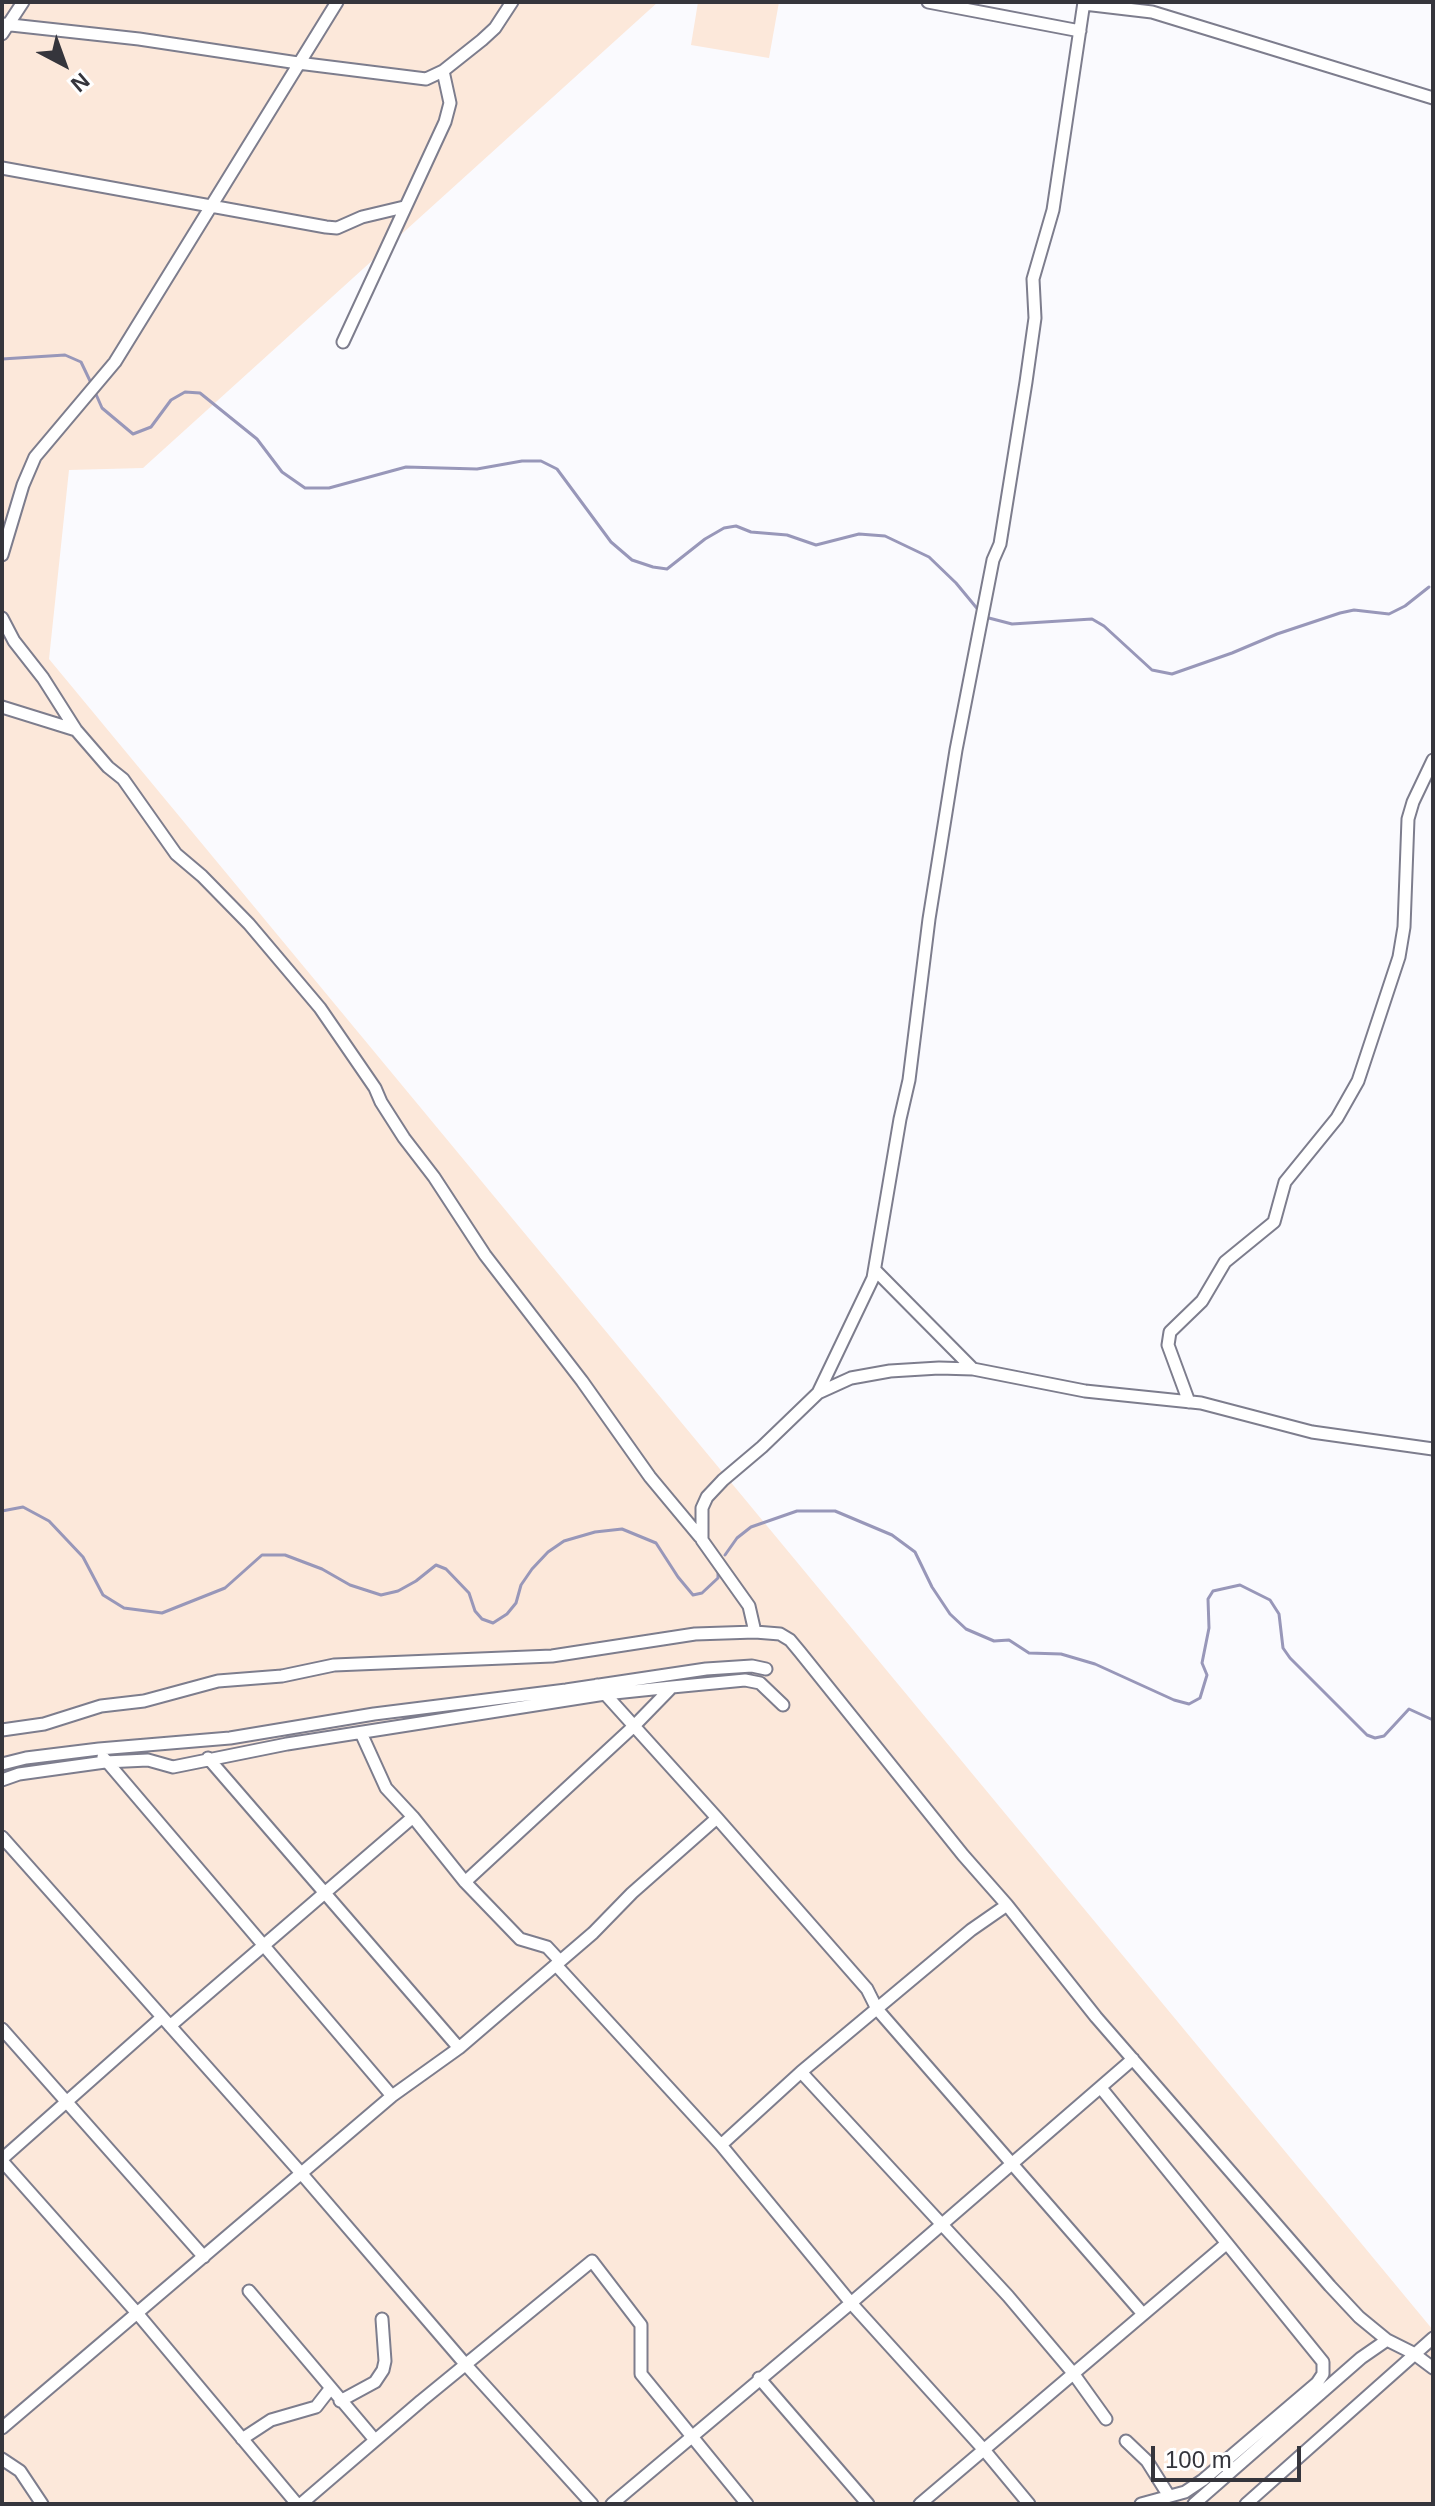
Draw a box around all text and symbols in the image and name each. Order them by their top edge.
north arrow [24,24,104,104]
text: N [66,68,94,97]
scale bar [1155,2430,1305,2480]
text: 100 m [1165,2446,1232,2473]

